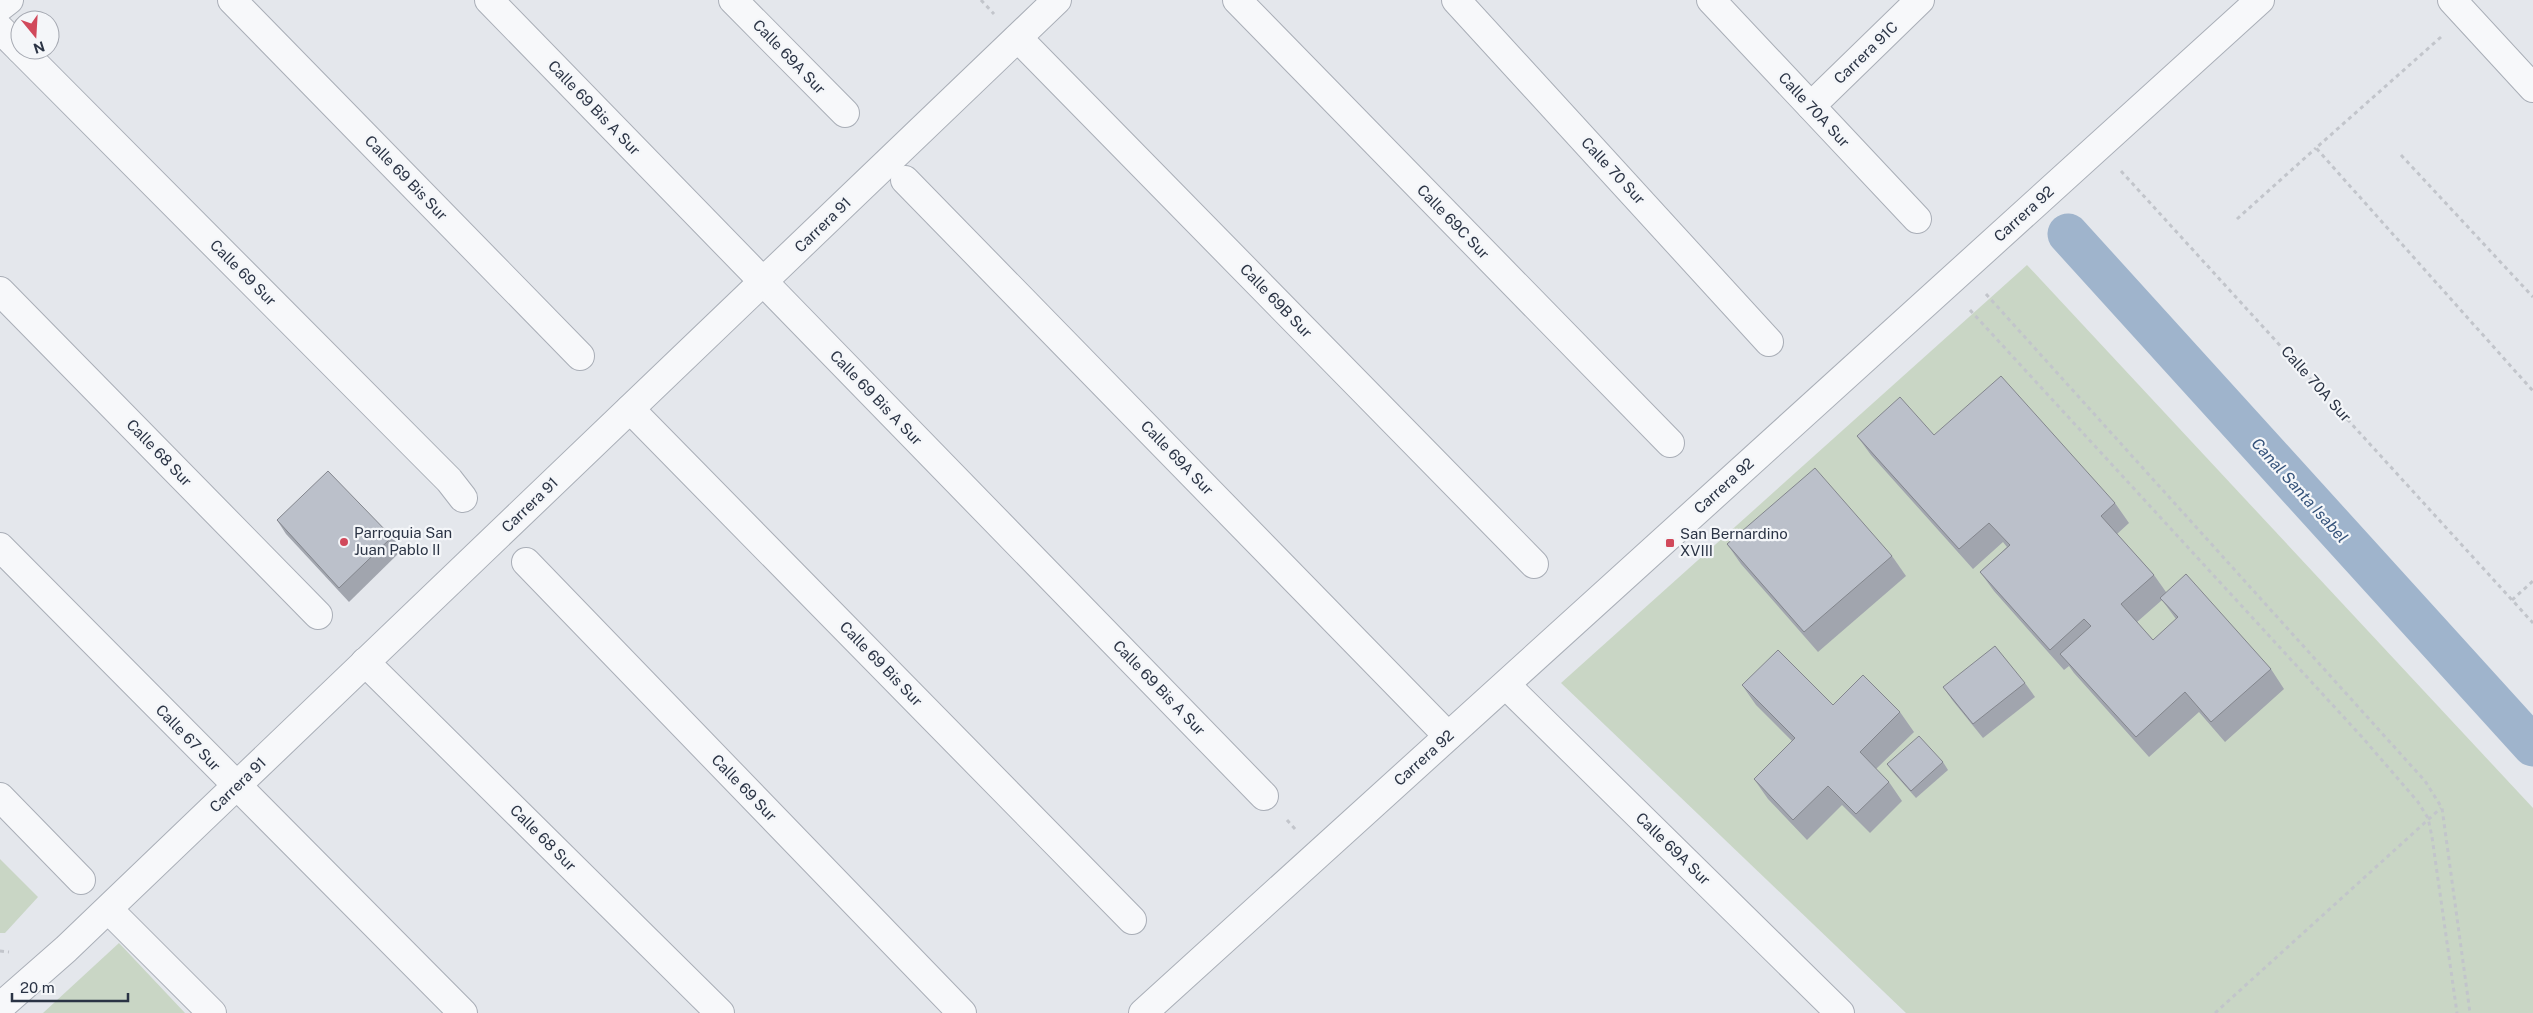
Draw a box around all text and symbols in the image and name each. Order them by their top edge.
north arrow [10,10,60,60]
street label: Calle 69A Sur [750,16,829,97]
street label: Carrera 91C [1830,18,1901,87]
text: N [31,38,47,57]
street label: Calle 69 Bis A Sur [545,57,644,159]
street label: Calle 70A Sur [1775,69,1853,151]
street label: Calle 69 Bis Sur [362,132,451,224]
street label: Calle 70 Sur [1578,134,1649,208]
street label: Calle 69C Sur [1414,181,1493,262]
street label: Carrera 92 [1990,182,2057,245]
street label: Carrera 91 [791,194,854,256]
street label: Calle 69 Sur [207,236,280,309]
street label: Calle 69B Sur [1237,260,1316,341]
street label: Calle 70A Sur [2278,342,2355,425]
street label: Calle 69 Bis A Sur [827,347,926,449]
street label: Calle 68 Sur [123,416,196,490]
street label: Calle 69A Sur [1138,417,1217,498]
water label: Canal Santa Isabel [2248,434,2352,547]
street label: Carrera 92 [1690,454,1757,517]
street label: Carrera 91 [498,474,561,536]
place label: Parroquia San Juan Pablo II [354,524,452,558]
place label: San Bernardino XVIII [1680,525,1788,559]
marker: Parroquia San Juan Pablo II [338,536,350,548]
marker: San Bernardino XVIII [1664,537,1676,549]
street label: Calle 69 Bis Sur [837,618,926,710]
street label: Calle 69 Bis A Sur [1110,637,1209,739]
street label: Calle 67 Sur [153,701,224,774]
street label: Carrera 92 [1390,726,1457,789]
street label: Calle 69 Sur [708,751,780,825]
street label: Carrera 91 [206,754,269,816]
street label: Calle 68 Sur [507,801,580,874]
street label: Calle 69A Sur [1633,809,1714,888]
scale bar [12,970,129,1002]
text: 20 m [20,979,55,996]

